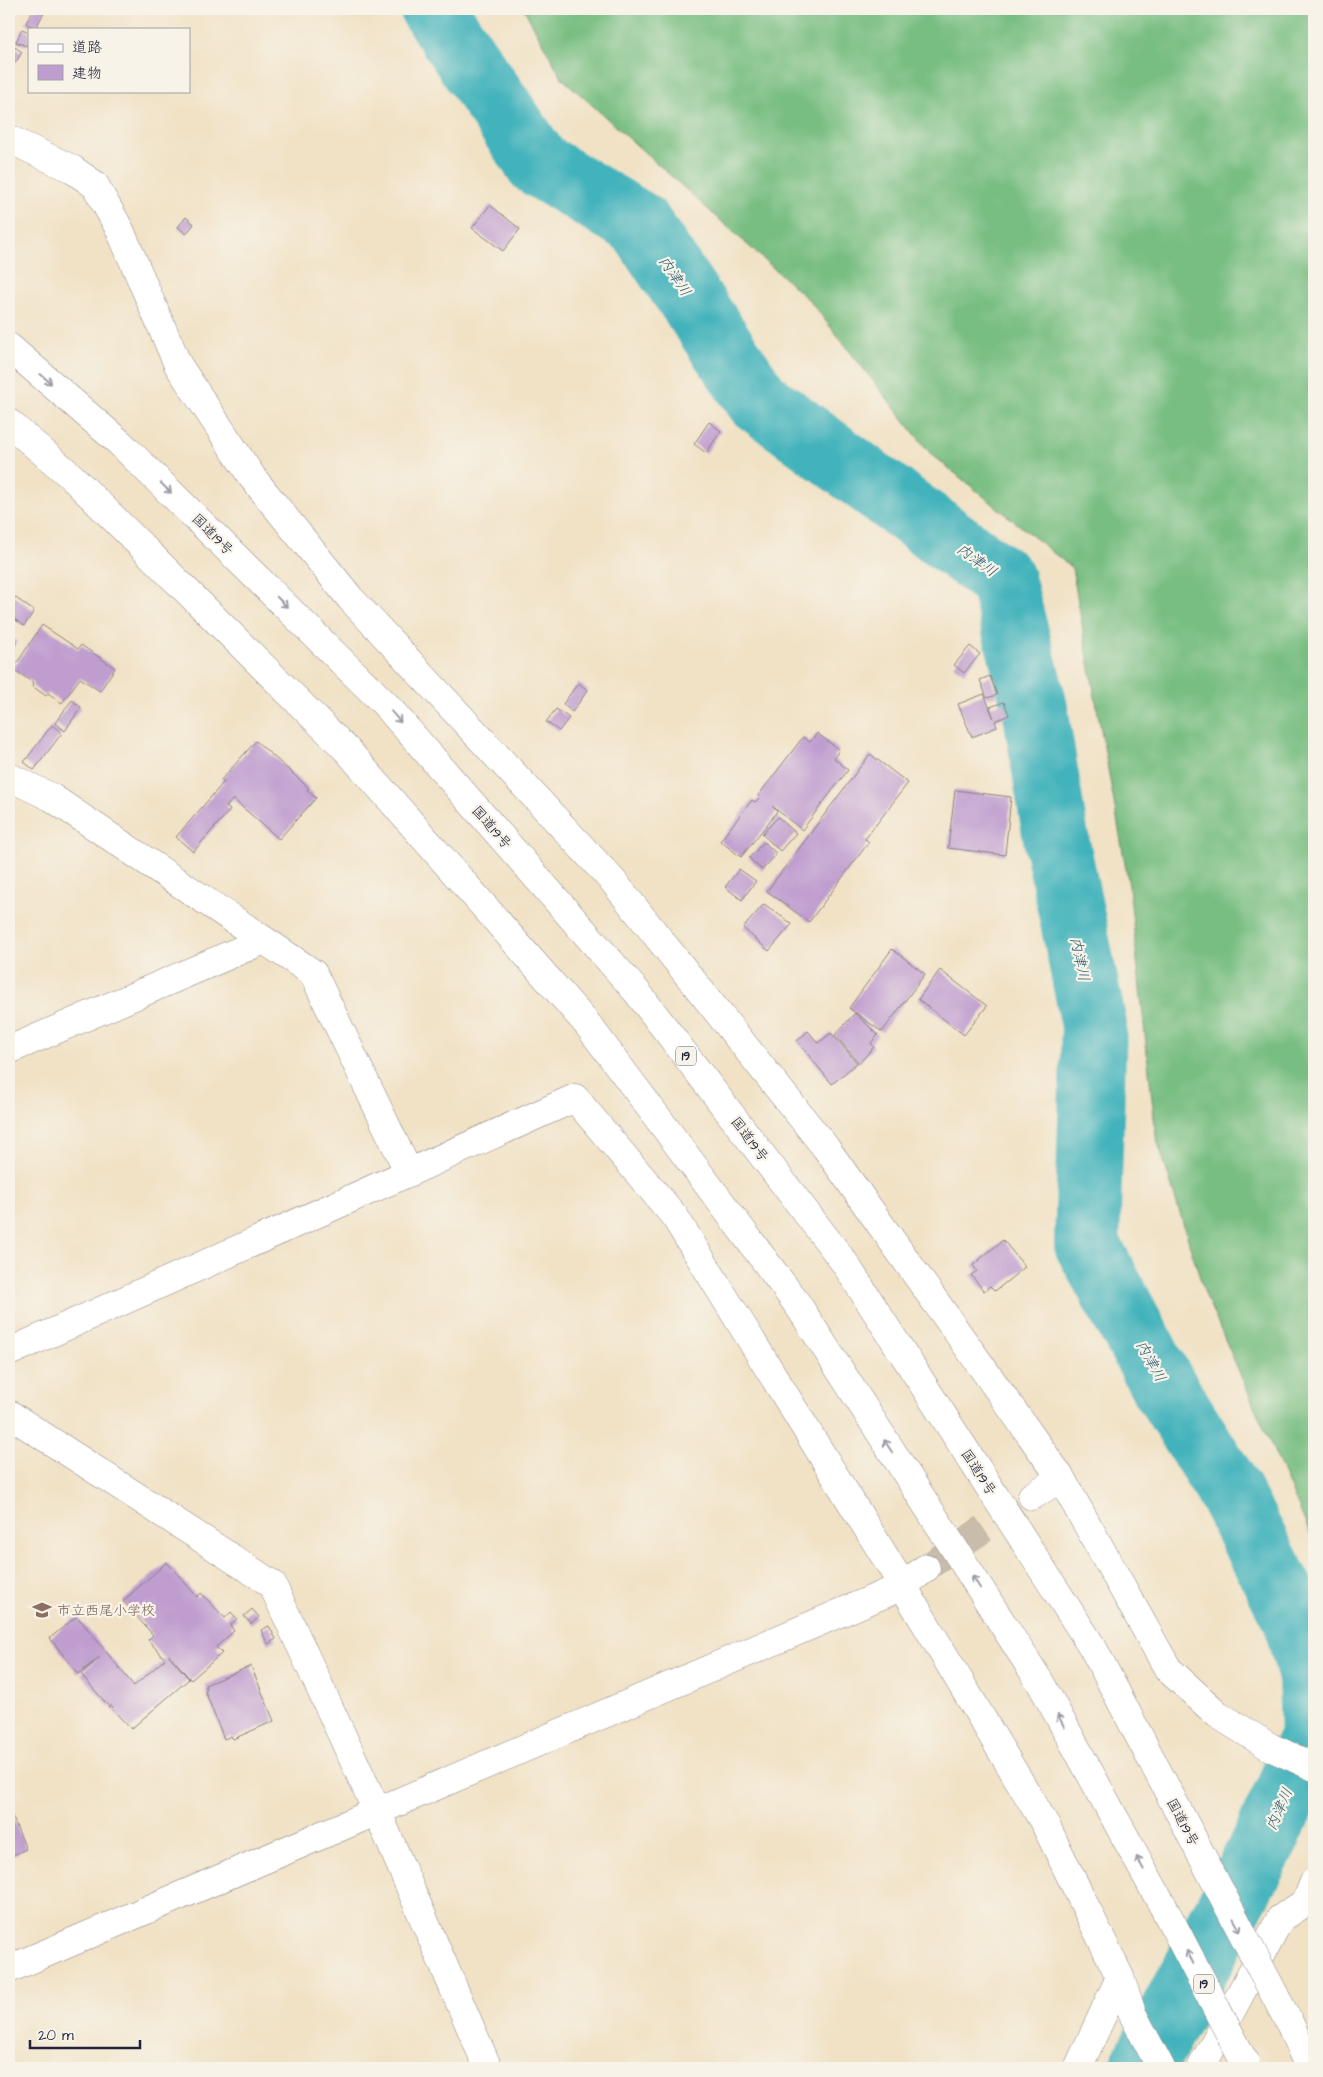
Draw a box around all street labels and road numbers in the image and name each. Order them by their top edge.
street label: 国道19号 [187,509,238,560]
street label: 国道19号 [467,802,516,854]
road number: 19 [676,1046,696,1066]
street label: 国道19号 [726,1113,773,1166]
street label: 国道19号 [956,1445,1001,1500]
street label: 国道19号 [1161,1795,1203,1850]
road number: 19 [1194,1975,1214,1994]

